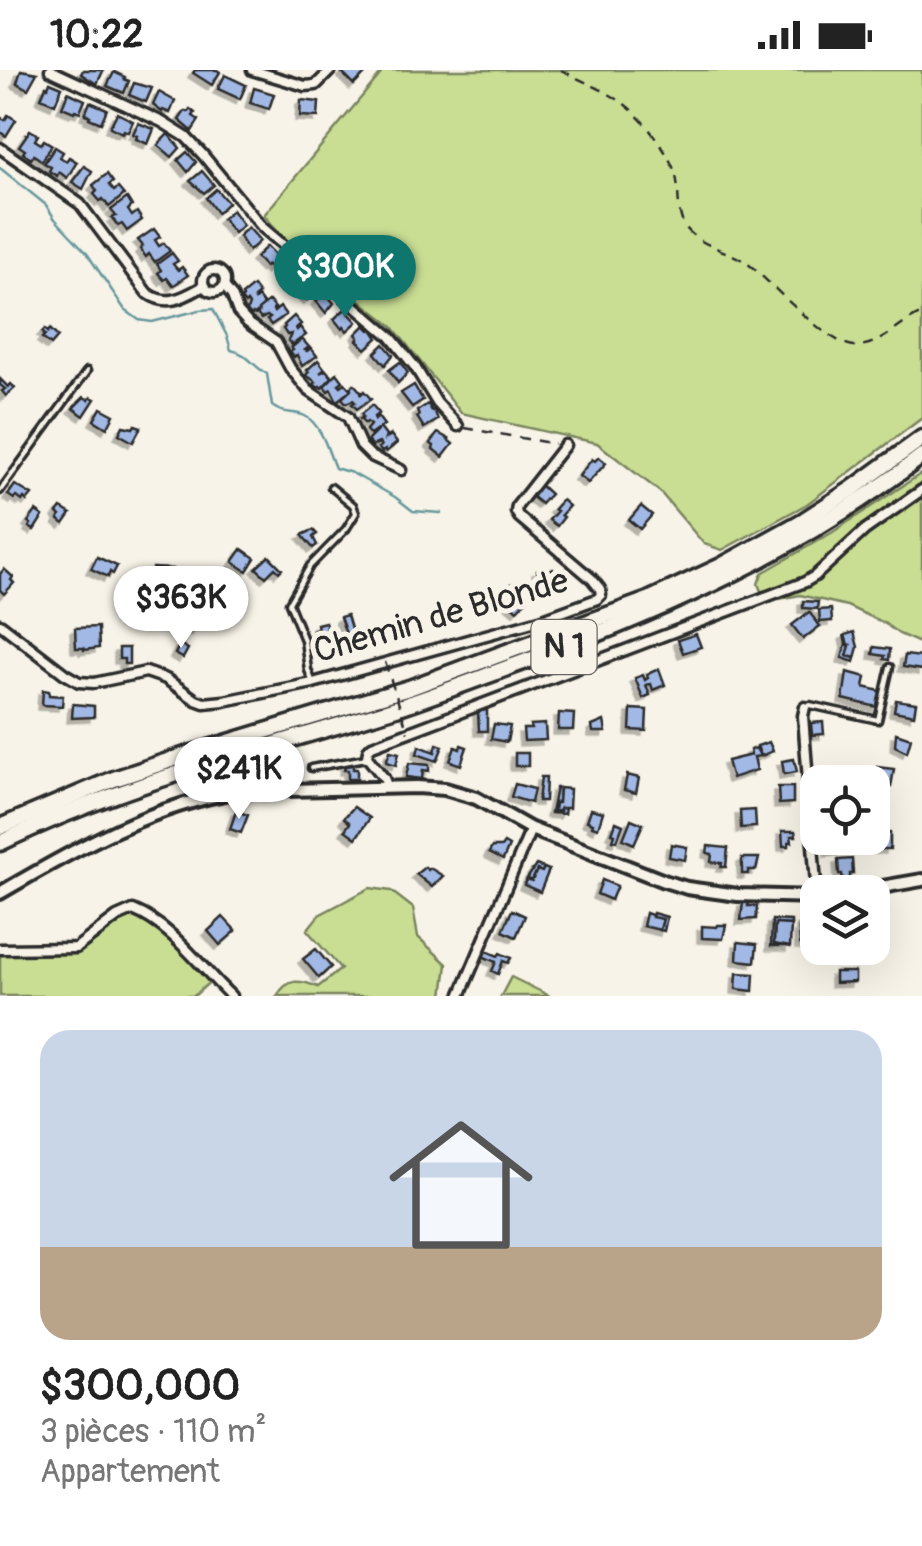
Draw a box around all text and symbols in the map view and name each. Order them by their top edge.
text: 10:22 [50,11,143,59]
pin: $300K [275,235,415,320]
text: $300K [296,247,394,287]
street label: Chemin de Blonde [309,559,573,673]
pin: $363K [111,566,251,651]
text: $363K [136,578,226,618]
road number: N 1 [532,620,596,674]
pin: $241K [169,737,309,822]
text: $241K [196,749,282,789]
map controls [800,765,890,965]
button: locate [800,765,890,855]
button: layers [800,875,890,965]
icon: home [371,1095,551,1275]
text: $300,000 [40,1360,240,1412]
text: 3 pièces · 110 m² [40,1412,266,1452]
text: Appartement [40,1452,220,1492]

